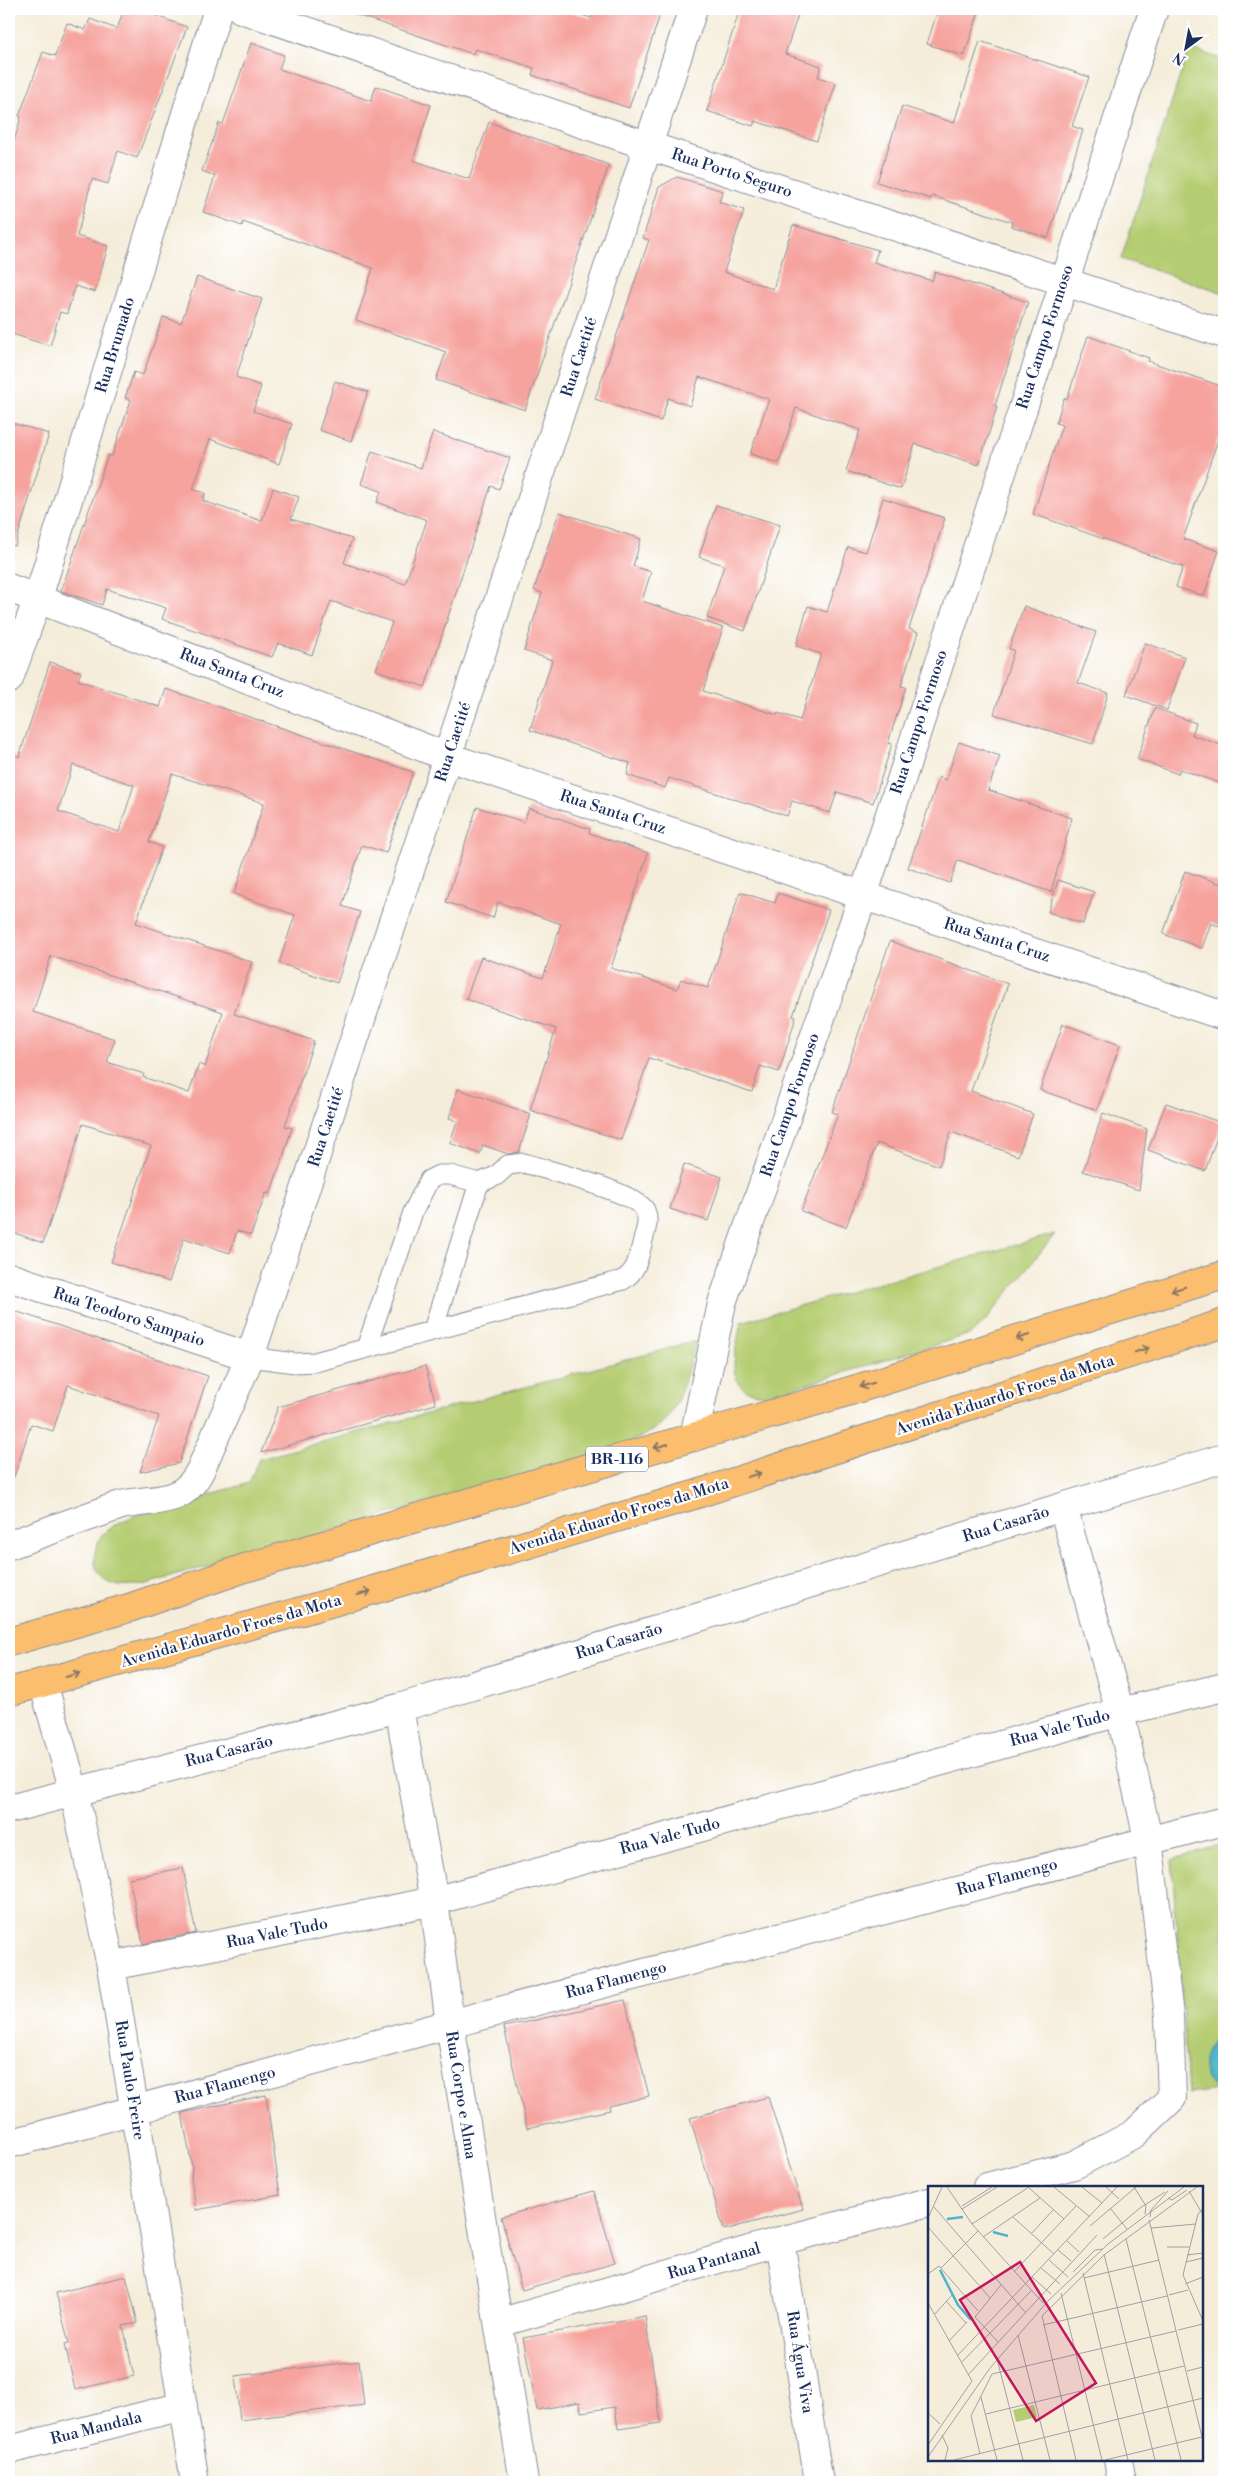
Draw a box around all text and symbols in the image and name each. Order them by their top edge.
north arrow [1160,22,1210,72]
text: N [1170,48,1189,69]
street label: Rua Porto Seguro [669,144,795,202]
street label: Rua Campo Formoso [1012,262,1078,412]
street label: Rua Brumado [91,295,139,395]
street label: Rua Caetité [557,314,601,400]
street label: Rua Santa Cruz [177,644,287,702]
street label: Rua Campo Formoso [886,647,952,797]
street label: Rua Caetité [431,699,475,785]
street label: Rua Santa Cruz [557,785,669,839]
street label: Rua Santa Cruz [941,913,1053,967]
street label: Rua Campo Formoso [756,1030,824,1180]
street label: Rua Caetité [304,1084,348,1170]
street label: Rua Teodoro Sampaio [51,1283,207,1351]
one-way arrow [1170,1285,1186,1294]
one-way arrow [1015,1333,1031,1343]
one-way arrow [1134,1345,1150,1355]
street label: Avenida Eduardo Froes da Mota [892,1350,1118,1440]
one-way arrow [860,1381,876,1391]
one-way arrow [654,1442,670,1452]
road number: BR-116 [586,1446,648,1472]
one-way arrow [746,1470,762,1480]
street label: Avenida Eduardo Froes da Mota [506,1473,732,1559]
street label: Rua Casarão [960,1501,1052,1547]
one-way arrow [355,1587,371,1597]
street label: Avenida Eduardo Froes da Mota [117,1590,345,1672]
street label: Rua Casarão [573,1618,665,1664]
one-way arrow [64,1670,80,1679]
street label: Rua Vale Tudo [1008,1705,1112,1751]
street label: Rua Casarão [183,1730,275,1772]
street label: Rua Vale Tudo [618,1813,722,1859]
street label: Rua Flamengo [954,1854,1060,1900]
street label: Rua Vale Tudo [225,1913,329,1953]
street label: Rua Flamengo [563,1957,669,2003]
street label: Rua Paulo Freire [111,2019,149,2141]
street label: Rua Corpo e Alma [441,2029,481,2161]
street label: Rua Flamengo [172,2062,278,2108]
inset map [928,2186,1203,2461]
street label: Rua Pantanal [665,2238,763,2284]
street label: Rua Água Viva [782,2309,820,2416]
street label: Rua Mandala [48,2407,145,2449]

